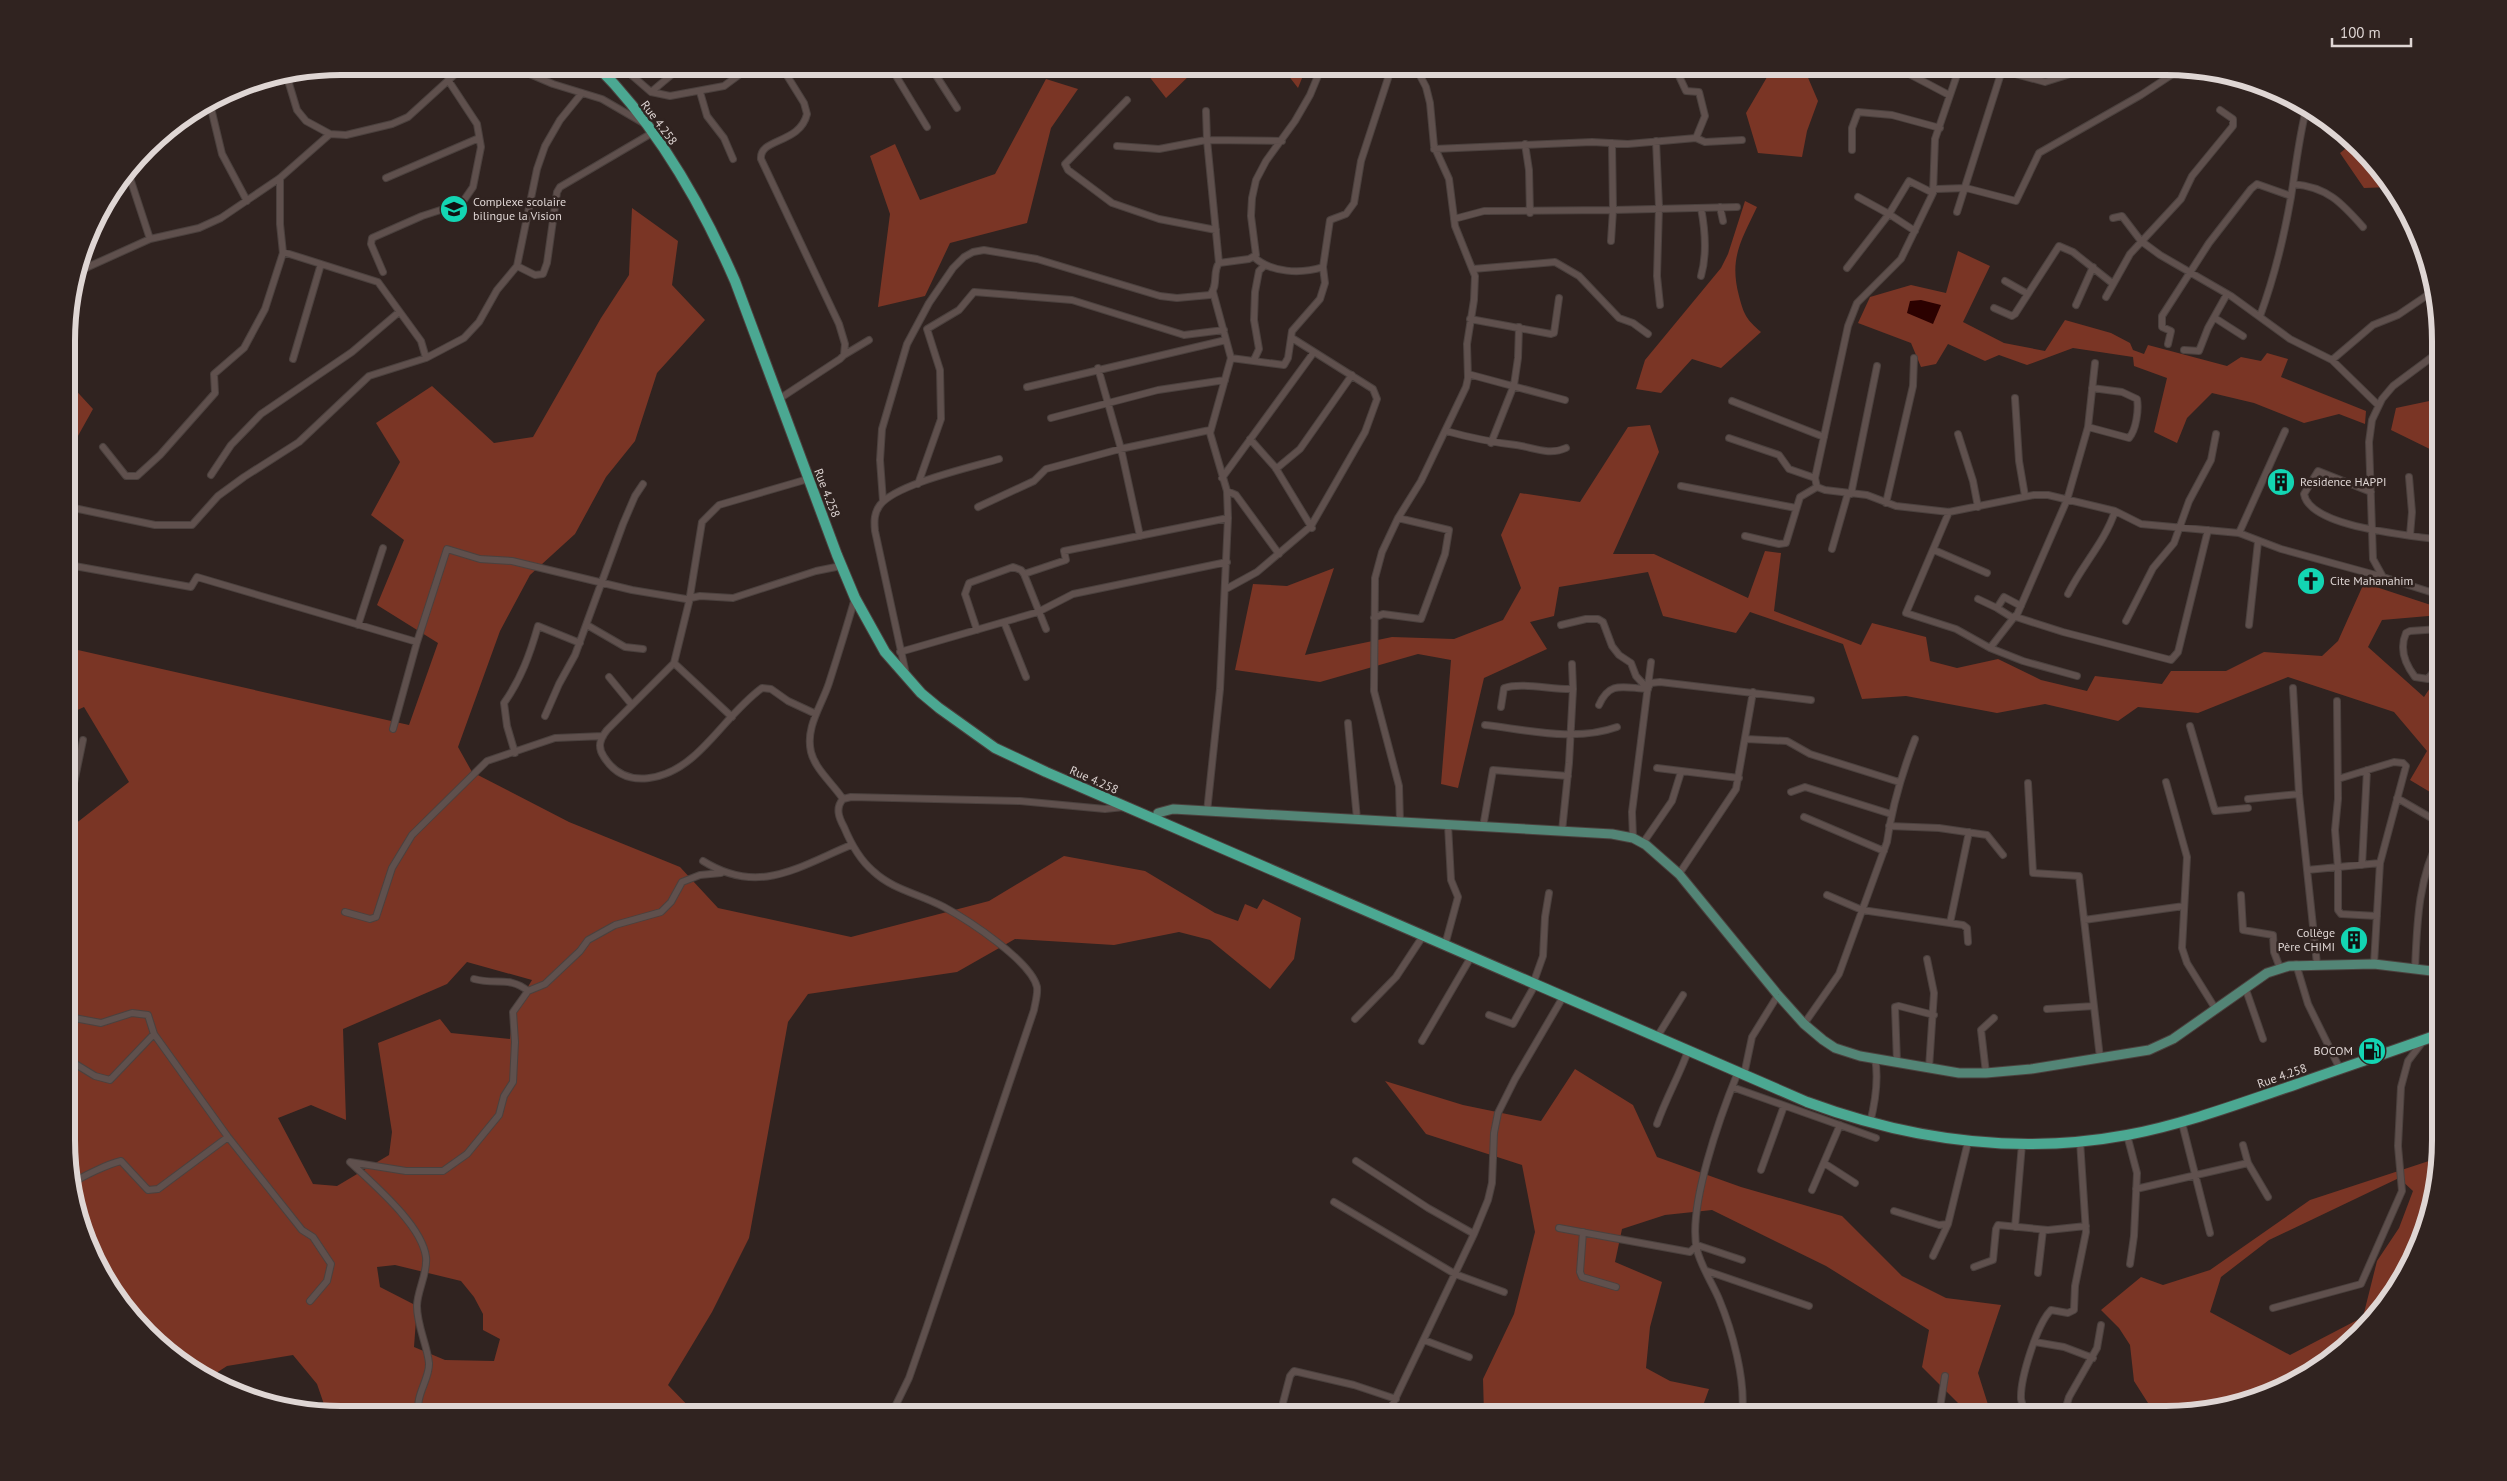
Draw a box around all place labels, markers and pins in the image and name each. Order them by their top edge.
school or university icon: Complexe scolaire bilingue la Vision [439,194,469,224]
place label: Complexe scolaire bilingue la Vision [473,194,566,223]
building icon: Residence HAPPI [2266,467,2296,497]
place label: Residence HAPPI [2300,474,2386,489]
church icon: Cite Mahanahim [2296,566,2326,596]
place label: Cite Mahanahim [2330,573,2413,588]
place label: Collège Père CHIMI [2278,925,2335,954]
building icon: Collège Père CHIMI [2339,925,2369,955]
fuel station icon: BOCOM [2357,1036,2387,1066]
place label: BOCOM [2314,1043,2353,1058]

